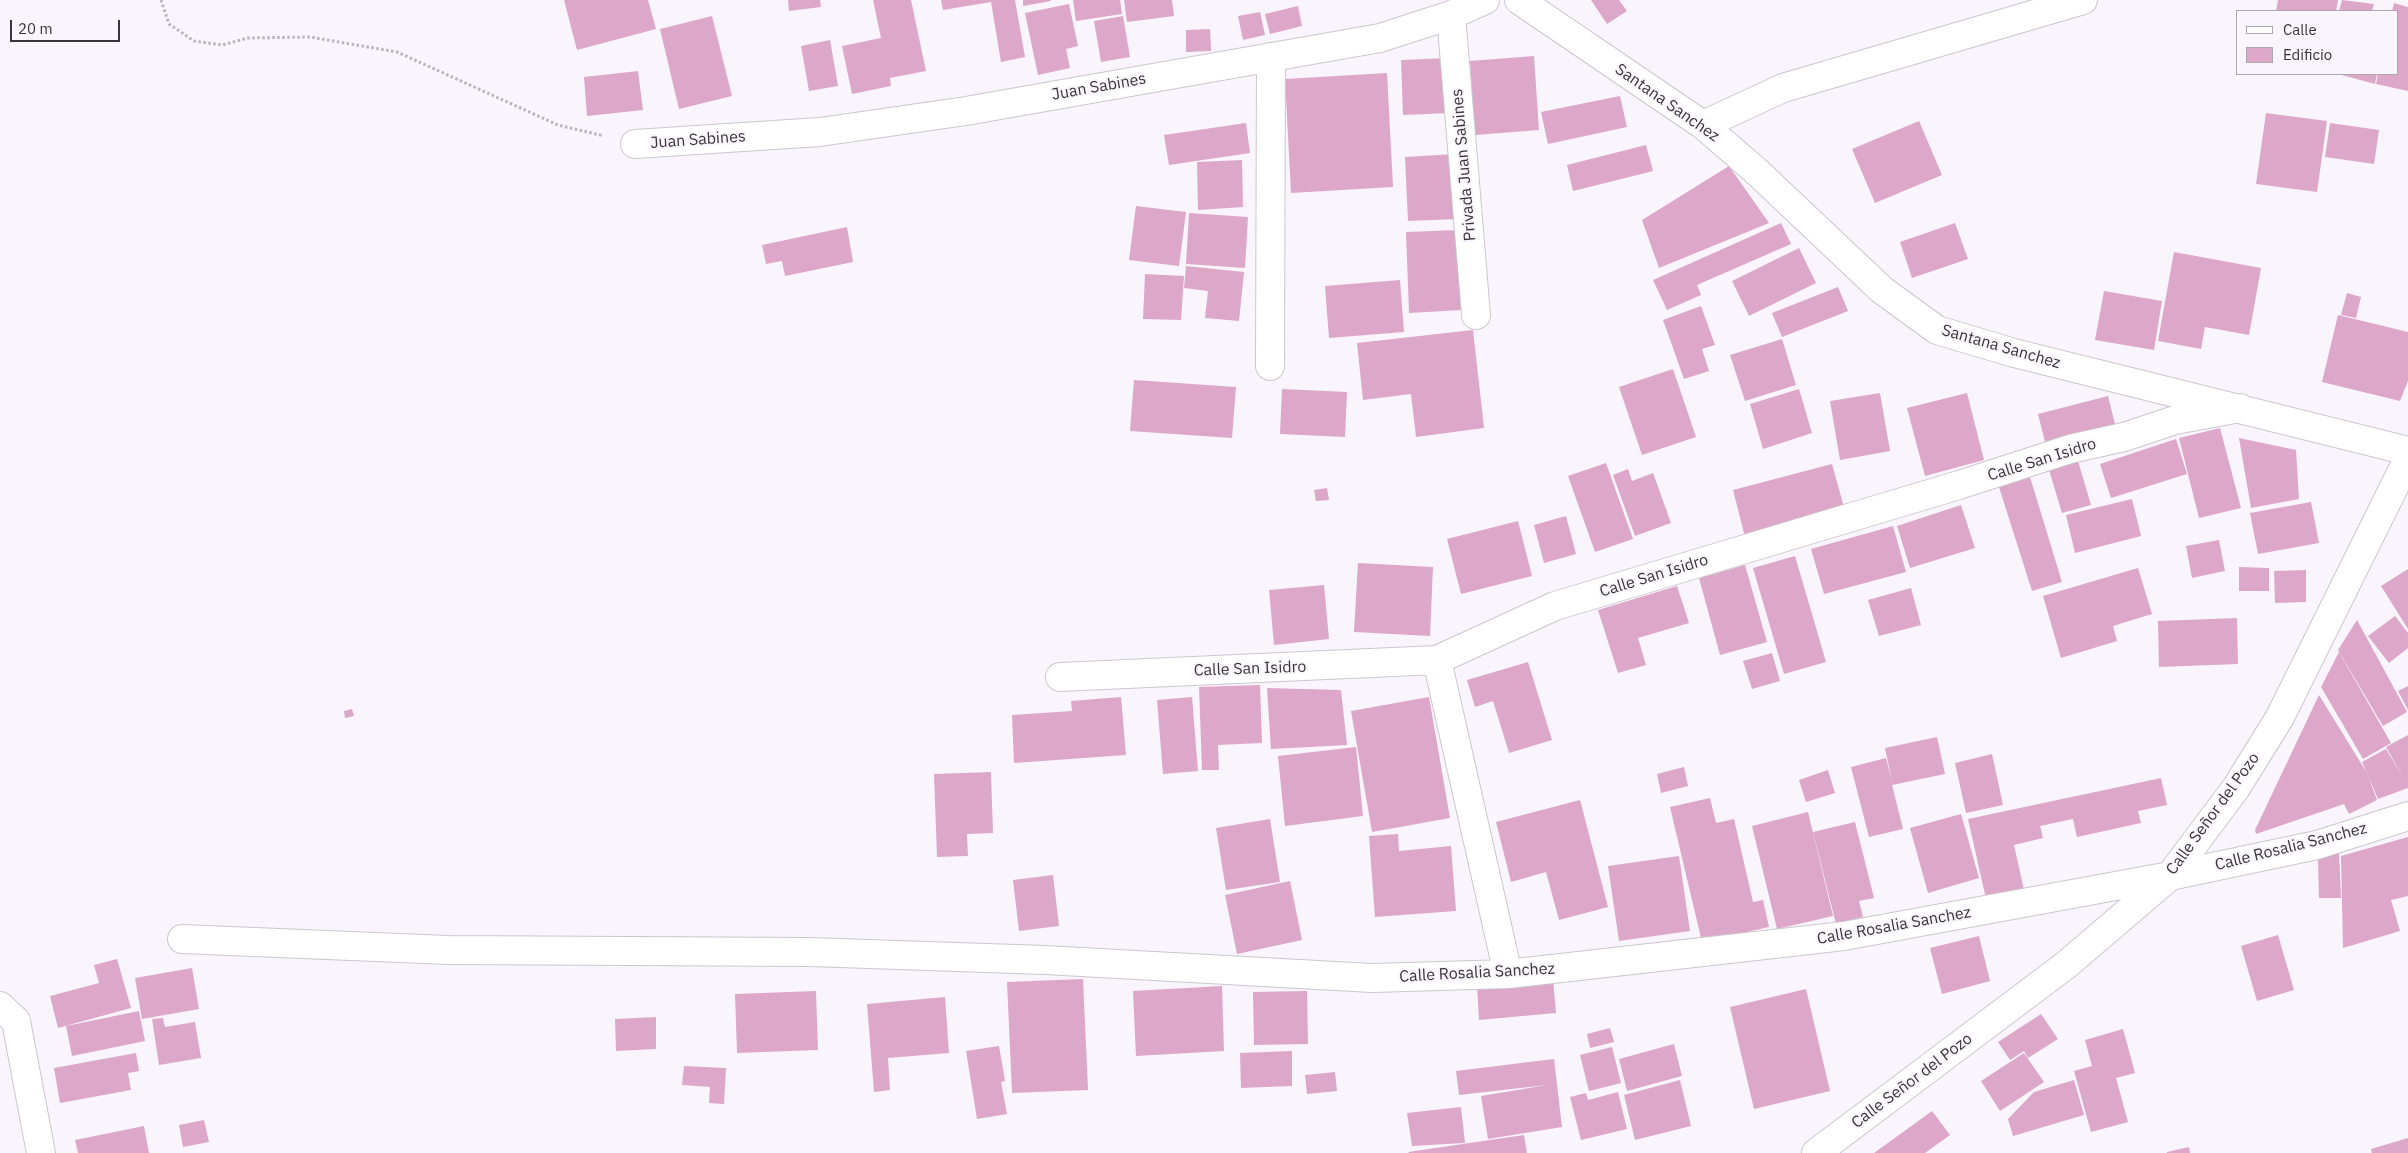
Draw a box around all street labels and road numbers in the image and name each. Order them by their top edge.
street label: Santana Sanchez [1611,60,1723,146]
street label: Juan Sabines [1050,69,1148,105]
street label: Privada Juan Sabines [1448,88,1480,242]
street label: Juan Sabines [650,127,746,153]
street label: Santana Sanchez [1939,321,2063,373]
street label: Calle San Isidro [1985,434,2099,486]
street label: Calle San Isidro [1597,550,1711,602]
street label: Calle San Isidro [1193,657,1307,681]
street label: Calle Señor del Pozo [2162,749,2264,879]
street label: Calle Rosalia Sanchez [2213,819,2369,875]
street label: Calle Rosalia Sanchez [1816,903,1972,949]
street label: Calle Rosalia Sanchez [1399,959,1555,987]
street label: Calle Señor del Pozo [1848,1029,1976,1133]

